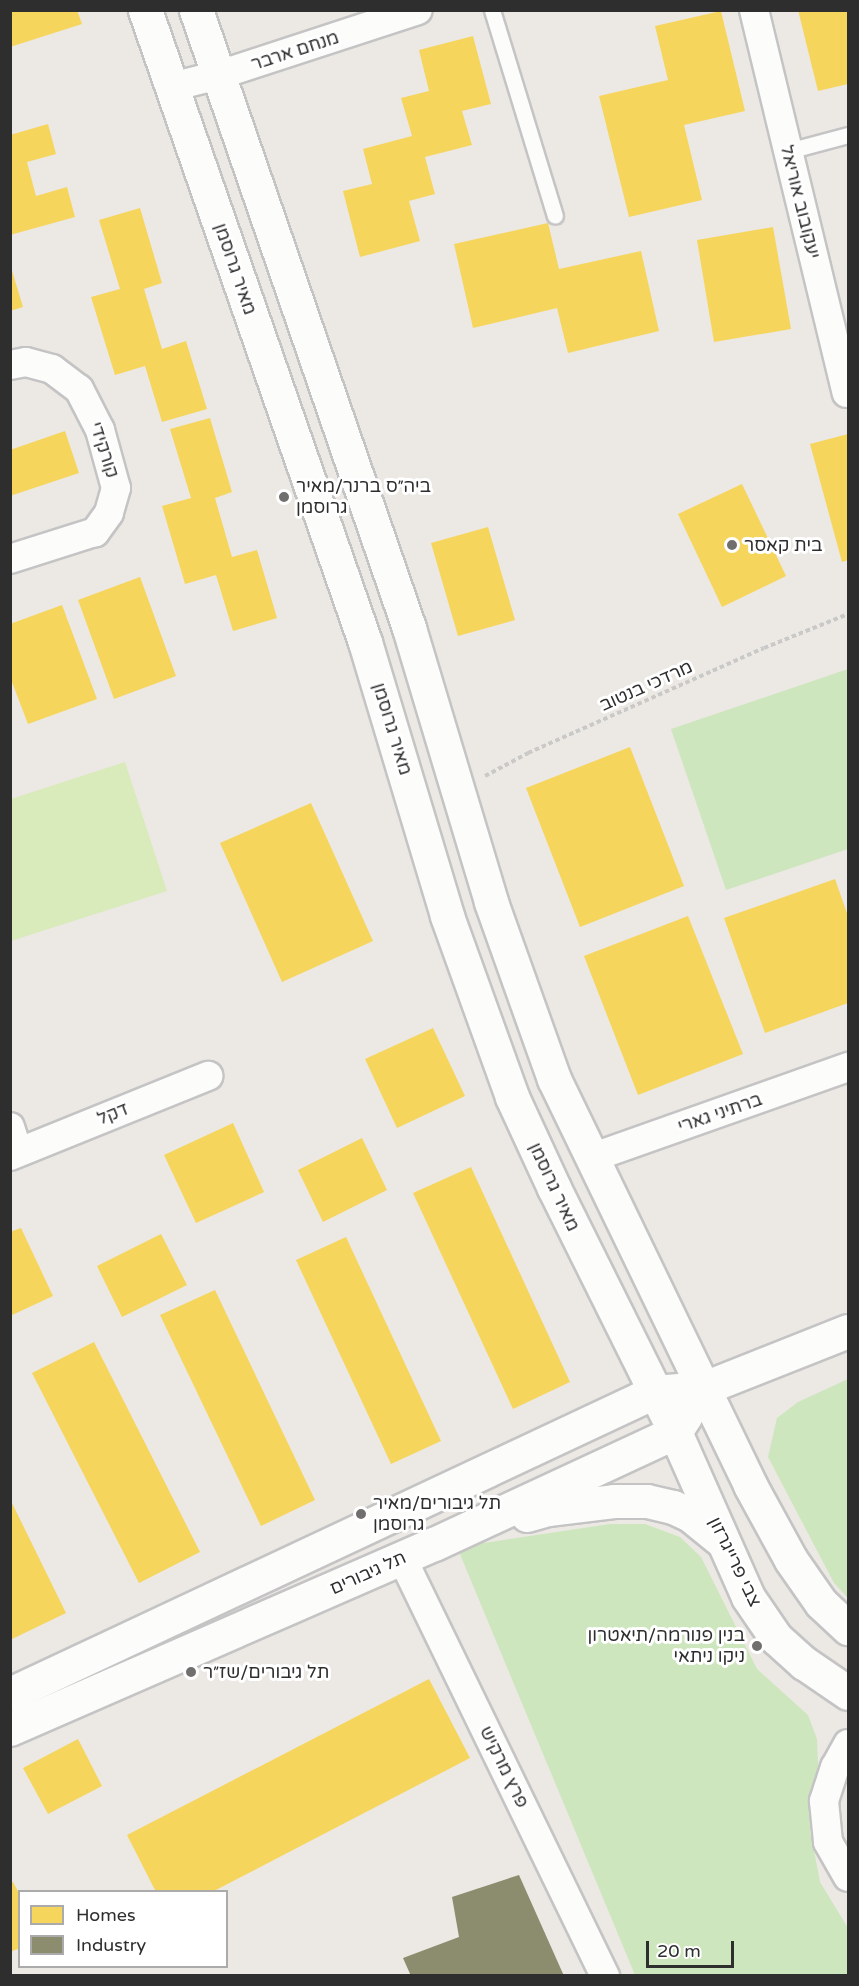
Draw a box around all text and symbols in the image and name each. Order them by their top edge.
street label: מנחם ארבר [248,27,342,75]
street label: יעקובוב אוריאל [775,143,825,261]
street label: מאיר גרוסמן [209,221,261,317]
street label: קורקידי [85,419,123,481]
place label: ביה״ס ברנר/מאיר גרוסמן [296,476,431,518]
marker: ביה״ס ברנר/מאיר גרוסמן [277,490,291,504]
place label: בית קאסר [744,534,823,556]
marker: בית קאסר [725,538,739,552]
street label: מרדכי בנטוב [596,656,696,716]
street label: מאיר גרוסמן [368,680,416,778]
street label: ברתיני גארי [675,1088,765,1138]
street label: דקל [94,1098,132,1130]
street label: מאיר גרוסמן [524,1139,584,1235]
place label: תל גיבורים/מאיר גרוסמן [373,1493,501,1536]
marker: תל גיבורים/מאיר גרוסמן [354,1507,368,1521]
street label: צבי פרייגרזון [704,1514,766,1610]
street label: תל גיבורים [327,1547,409,1599]
place label: בנין פנורמה/תיאטרון ניקו ניתאי [587,1625,745,1668]
marker: בנין פנורמה/תיאטרון ניקו ניתאי [750,1639,764,1653]
place label: תל גיבורים/שז״ר [203,1661,329,1683]
marker: תל גיבורים/שז״ר [184,1665,198,1679]
street label: פרץ מרקיש [475,1723,533,1811]
legend [18,1890,228,1968]
text: Homes [76,1904,136,1926]
scale bar [649,1929,738,1967]
text: Industry [76,1934,146,1956]
text: 20 m [657,1940,701,1962]

